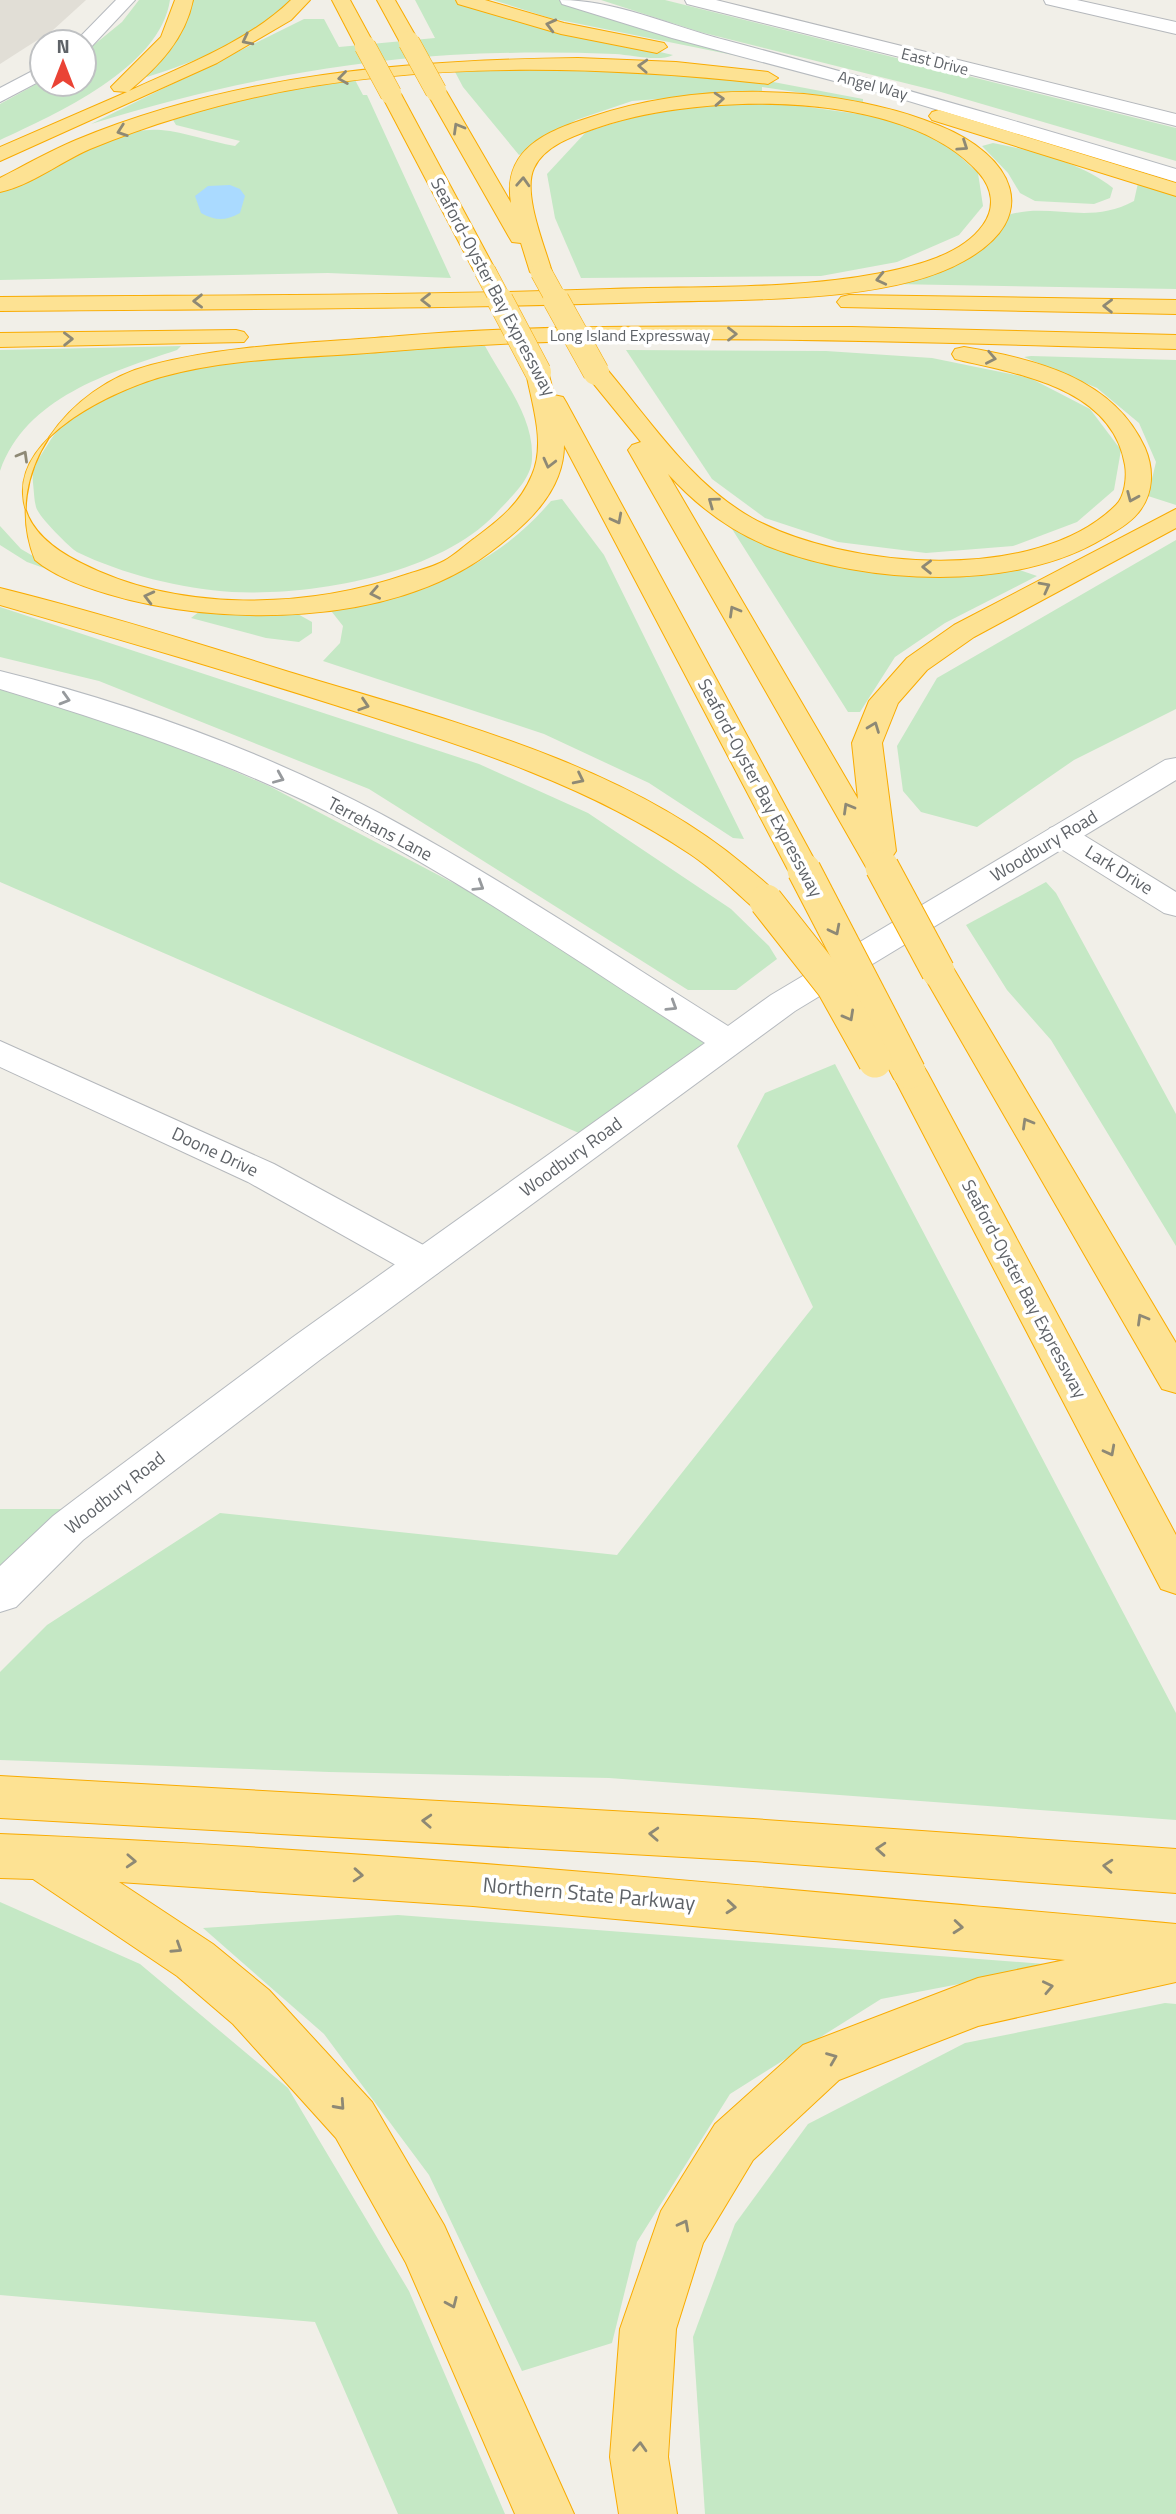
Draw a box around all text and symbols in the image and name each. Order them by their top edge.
one-way arrow [545,19,557,33]
north arrow [28,28,98,98]
text: N [56,31,70,60]
one-way arrow [242,32,254,45]
street label: East Drive [899,41,971,81]
one-way arrow [637,58,648,73]
street label: Angel Way [835,64,911,106]
one-way arrow [337,71,349,86]
one-way arrow [714,92,725,107]
one-way arrow [117,123,129,137]
one-way arrow [453,123,466,136]
one-way arrow [955,138,968,150]
street label: Seaford-Oyster Bay Expressway [424,173,563,401]
one-way arrow [515,176,530,187]
one-way arrow [875,271,887,285]
one-way arrow [420,292,431,308]
one-way arrow [193,293,203,309]
one-way arrow [1102,298,1113,313]
street label: Long Island Expressway [550,323,711,347]
one-way arrow [727,326,737,342]
one-way arrow [63,331,74,347]
one-way arrow [985,350,997,365]
one-way arrow [15,450,28,463]
one-way arrow [543,457,557,469]
one-way arrow [1126,490,1140,502]
one-way arrow [708,498,721,511]
one-way arrow [609,512,622,524]
one-way arrow [921,560,932,575]
one-way arrow [1038,582,1051,596]
one-way arrow [369,584,381,599]
one-way arrow [143,591,155,605]
one-way arrow [729,605,742,618]
street label: Seaford-Oyster Bay Expressway [691,674,830,902]
one-way arrow [59,691,71,706]
one-way arrow [358,696,370,711]
one-way arrow [865,721,879,733]
one-way arrow [271,770,284,784]
one-way arrow [572,771,584,785]
street label: Terrehans Lane [323,790,438,868]
one-way arrow [843,802,856,815]
street label: Woodbury Road [985,803,1103,888]
street label: Lark Drive [1080,838,1159,901]
one-way arrow [471,877,484,890]
one-way arrow [827,923,841,935]
one-way arrow [664,998,677,1011]
one-way arrow [841,1008,854,1021]
street label: Woodbury Road [514,1110,628,1203]
one-way arrow [1022,1117,1035,1130]
street label: Doone Drive [167,1120,263,1183]
street label: Seaford-Oyster Bay Expressway [955,1175,1094,1403]
one-way arrow [1137,1314,1150,1327]
one-way arrow [1102,1444,1115,1457]
street label: Woodbury Road [59,1445,171,1540]
one-way arrow [421,1813,432,1828]
one-way arrow [648,1827,659,1842]
one-way arrow [875,1842,886,1857]
one-way arrow [126,1853,137,1868]
one-way arrow [1102,1858,1113,1873]
one-way arrow [353,1868,364,1883]
street label: Northern State Parkway [481,1868,697,1918]
one-way arrow [726,1899,737,1914]
one-way arrow [953,1919,964,1934]
one-way arrow [169,1940,182,1952]
one-way arrow [1042,1980,1054,1995]
one-way arrow [826,2053,838,2067]
one-way arrow [332,2097,345,2110]
one-way arrow [675,2220,689,2233]
one-way arrow [444,2295,458,2308]
one-way arrow [632,2441,647,2452]

